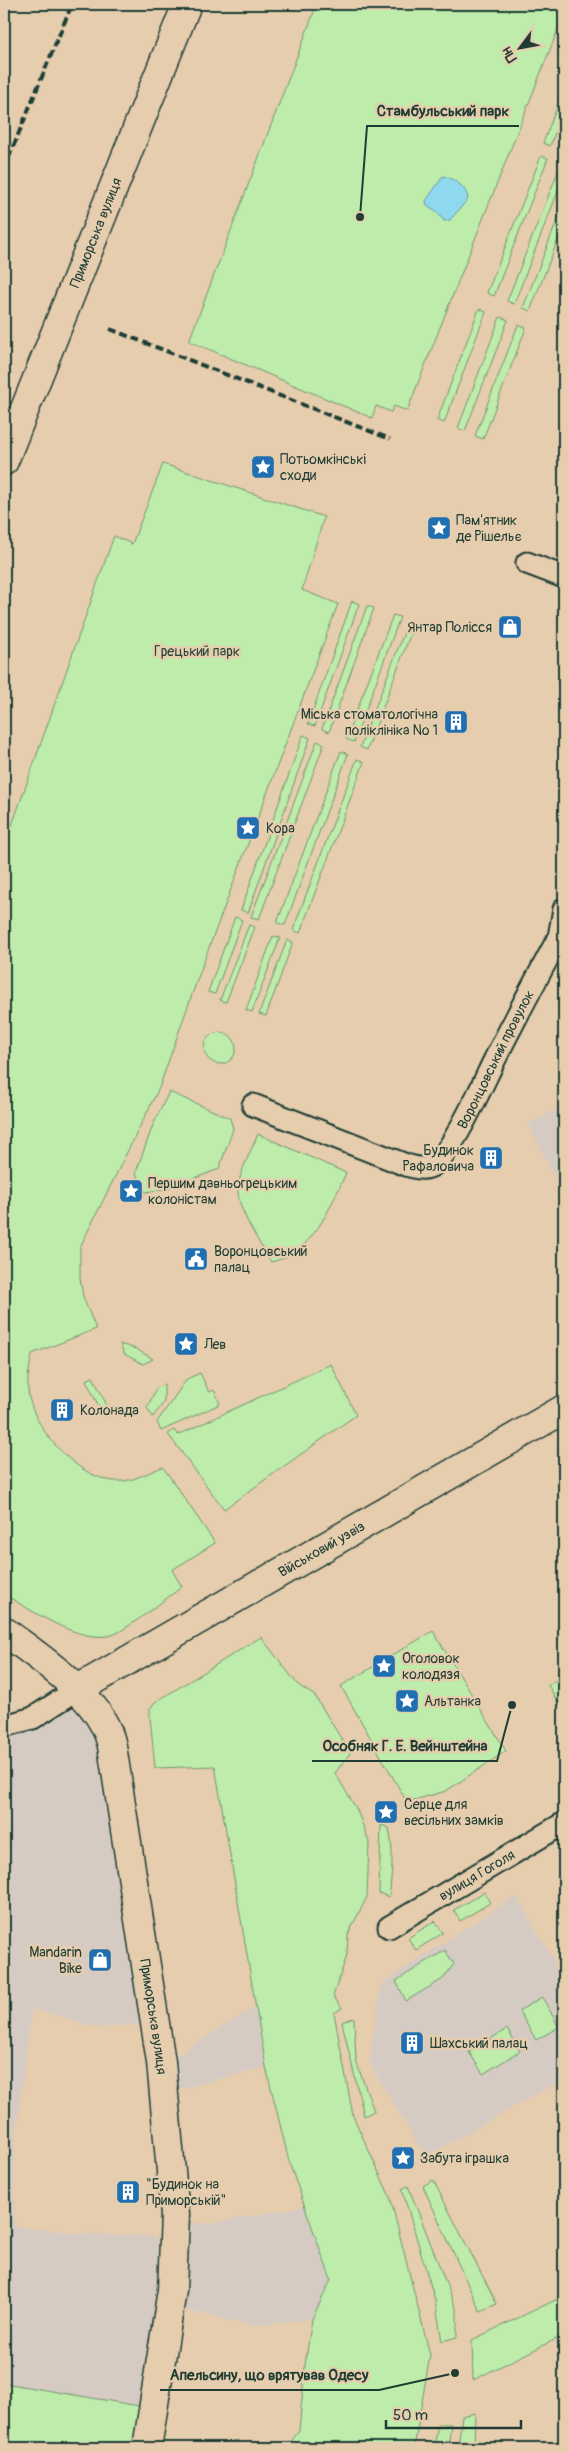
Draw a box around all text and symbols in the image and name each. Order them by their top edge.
north arrow [496,22,546,72]
text: Пн [498,44,521,66]
callout: Стамбульський парк [367,96,519,126]
text: Стамбульський парк [377,102,509,121]
street label: Приморська вулиця [66,175,125,290]
place label: Потьомкінські сходи [280,451,367,484]
place icon: Потьомкінські сходи [250,454,276,480]
place label: Пам'ятник де Рішельє [456,512,522,545]
place icon: Пам'ятник де Рішельє [426,515,452,541]
shop icon: Янтар Полісся [497,614,523,640]
place label: Янтар Полісся [407,619,492,636]
park label: Грецький парк [154,643,240,660]
place label: Міська стоматологічна поліклініка № 1 [301,706,438,739]
building icon: Міська стоматологічна поліклініка № 1 [443,709,469,735]
place icon: Кора [235,815,261,841]
place label: Кора [266,820,295,837]
street label: Воронцовський провулок [453,987,537,1132]
place label: Будинок Рафаловича [403,1142,474,1175]
building icon: Будинок Рафаловича [478,1145,504,1171]
place label: Першим давньогрецьким колоністам [148,1175,297,1208]
place icon: Першим давньогрецьким колоністам [118,1178,144,1204]
place label: Воронцовський палац [214,1243,307,1276]
public building icon: Воронцовський палац [183,1246,209,1272]
place icon: Лев [173,1331,199,1357]
place label: Лев [203,1336,226,1353]
building icon: Колонада [49,1397,75,1423]
place label: Колонада [80,1402,139,1419]
street label: Військовий узвіз [275,1517,368,1580]
place label: Оголовок колодязя [402,1650,460,1683]
place icon: Оголовок колодязя [371,1653,397,1679]
place icon: Альтанка [394,1688,420,1714]
place label: Альтанка [424,1693,481,1710]
callout: Особняк Г. Е. Вейнштейна [312,1731,497,1761]
text: Особняк Г. Е. Вейнштейна [322,1737,488,1756]
place label: Серце для весільних замків [404,1796,504,1829]
place icon: Серце для весільних замків [373,1799,399,1825]
street label: вулиця Гоголя [436,1846,518,1904]
place label: Mandarin Bike [29,1944,82,1977]
shop icon: Mandarin Bike [87,1947,113,1973]
street label: Приморська вулиця [137,1958,171,2075]
building icon: Шахський палац [399,2030,425,2056]
place label: Шахський палац [430,2035,528,2052]
place icon: Забута іграшка [390,2145,416,2171]
place label: Забута іграшка [420,2150,509,2167]
place label: "Будинок на Приморській" [146,2176,226,2209]
building icon: "Будинок на Приморській" [115,2179,141,2205]
callout: Апельсину, що врятував Одесу [160,2360,379,2390]
text: Апельсину, що врятував Одесу [170,2366,369,2385]
scale bar [386,2397,520,2429]
text: 50 m [393,2406,428,2425]

